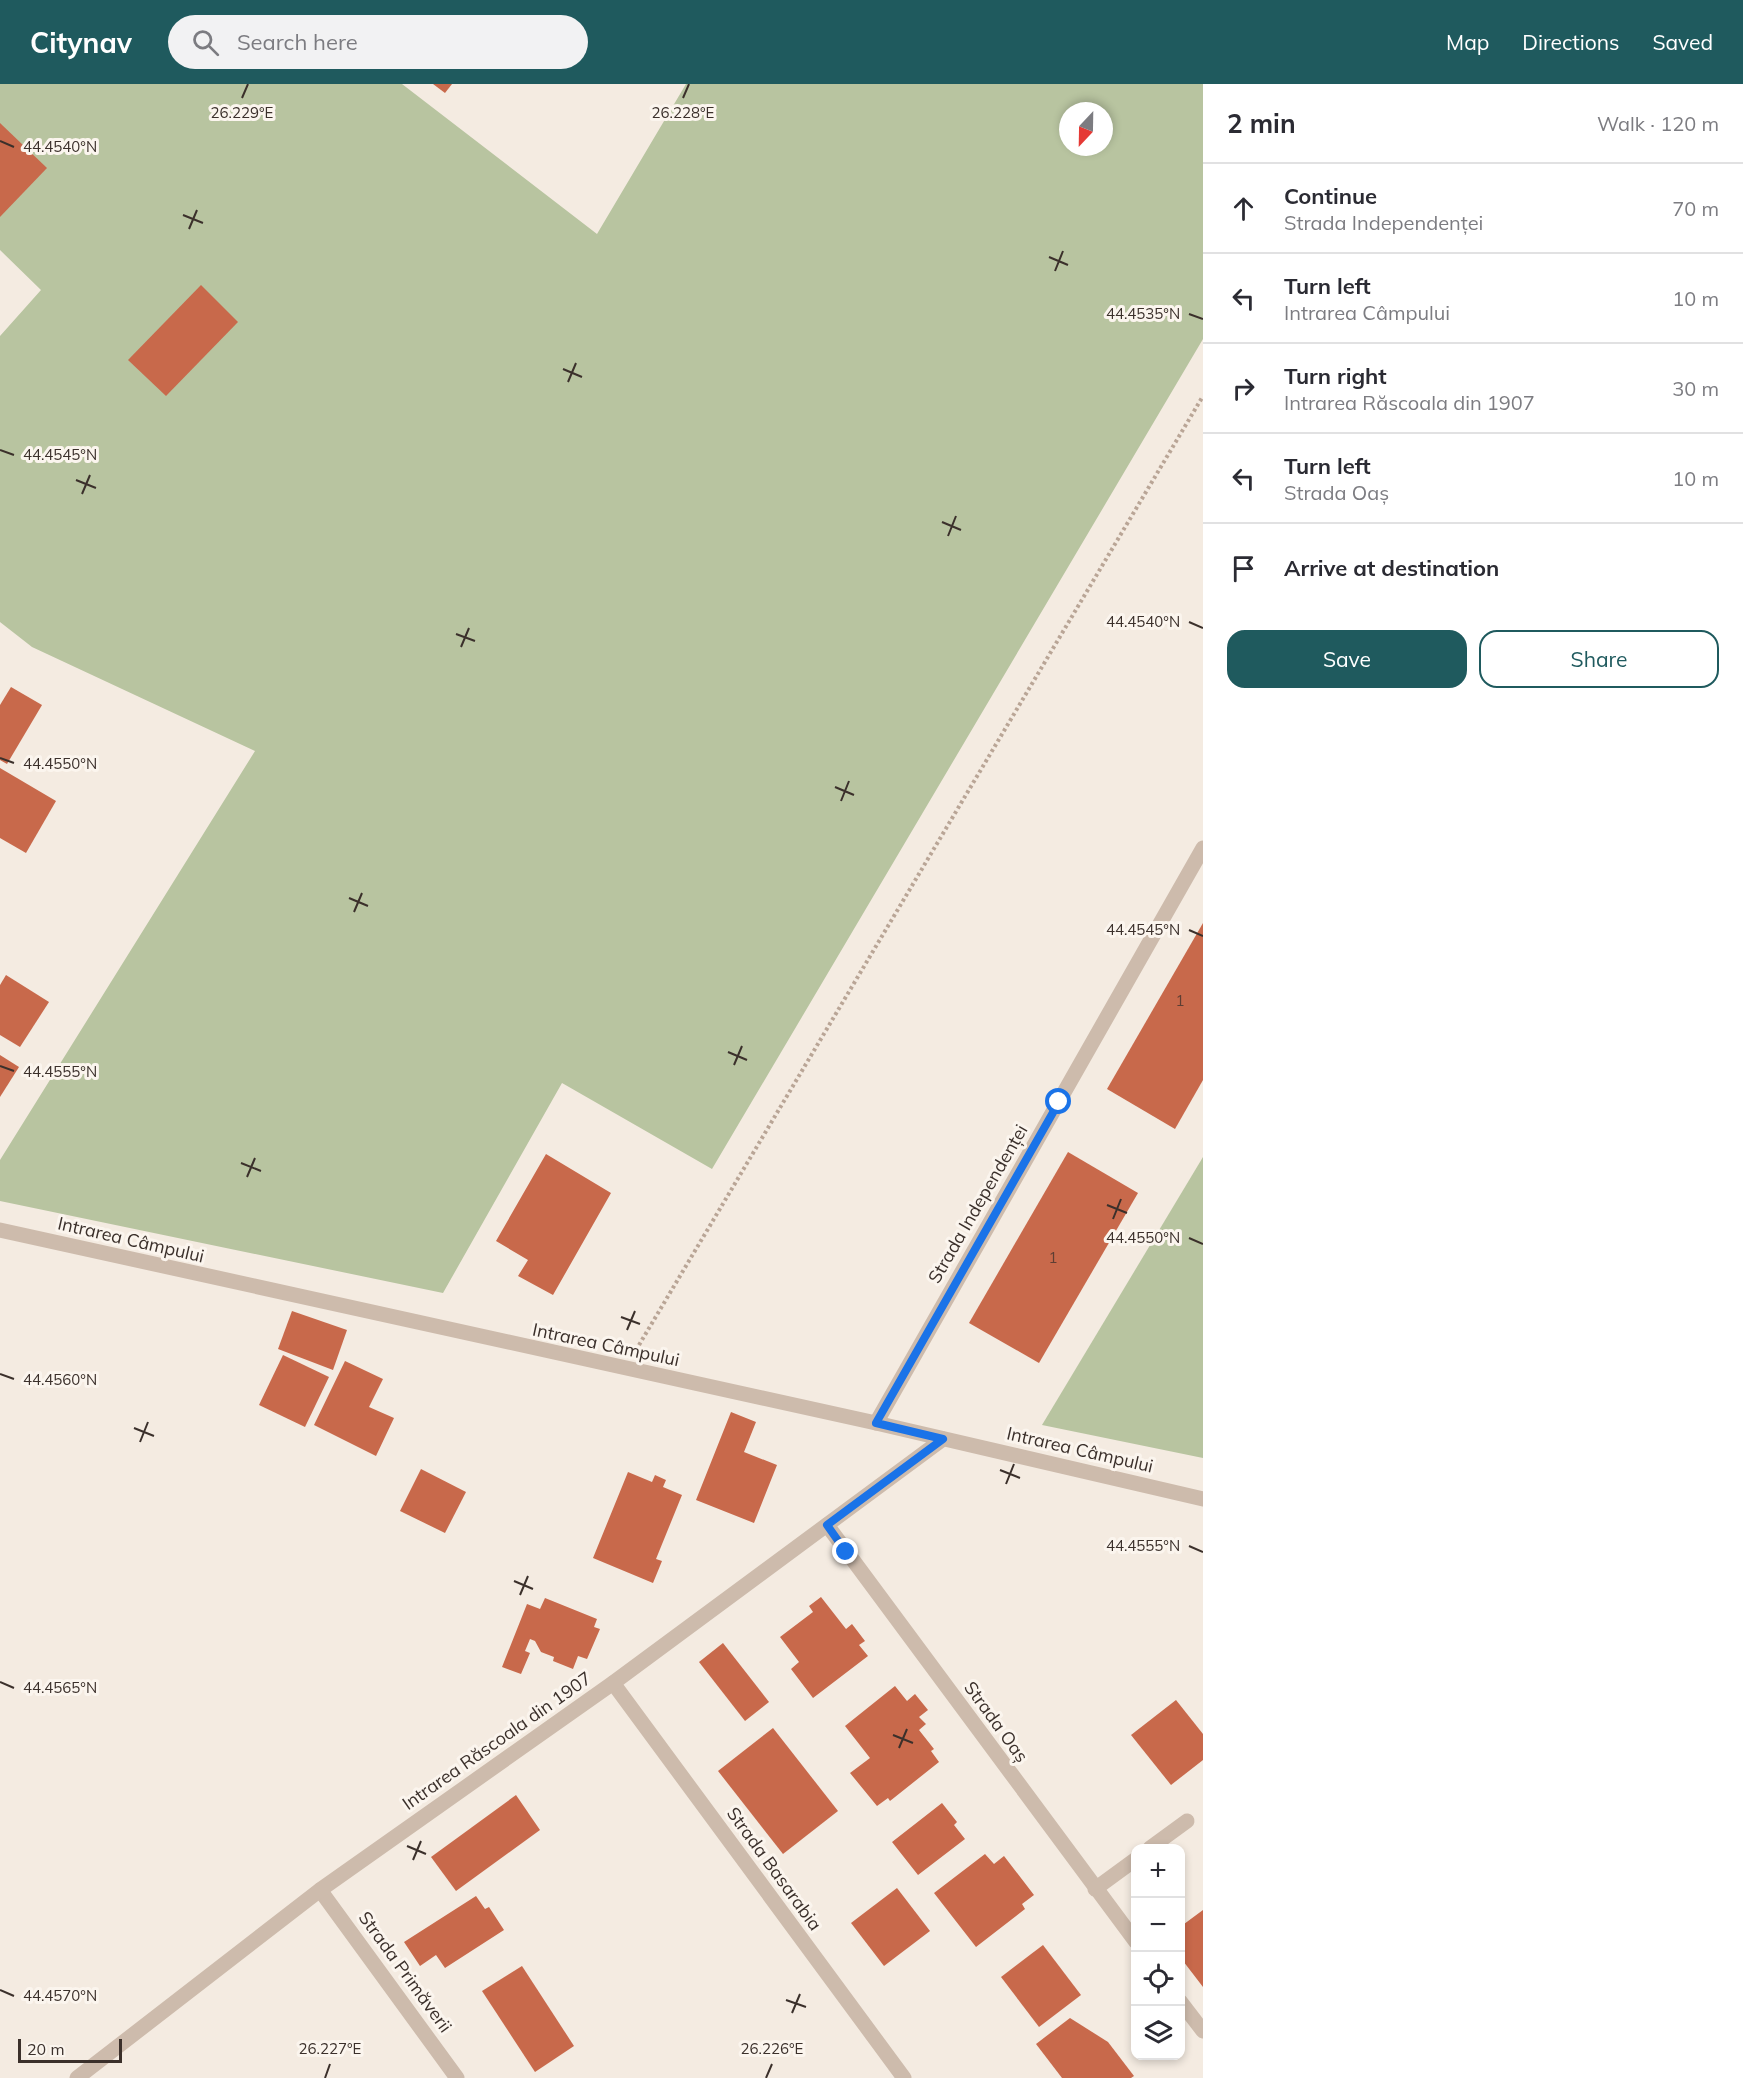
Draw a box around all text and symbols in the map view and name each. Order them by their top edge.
search box [168,15,588,69]
text: Citynav [30,25,132,60]
icon: search [189,26,222,59]
text: Search here [237,28,358,56]
text: Map [1446,29,1489,55]
text: Directions [1522,29,1619,55]
text: Saved [1652,29,1713,55]
north arrow [1059,102,1113,156]
text: 26.229°E [211,103,274,122]
text: 26.228°E [652,103,715,122]
text: 2 min [1227,107,1296,140]
text: Walk · 120 m [1597,111,1719,136]
text: 44.4540°N [23,137,97,156]
text: Continue [1284,182,1377,210]
icon: ahead [1227,192,1260,225]
text: 70 m [1672,196,1719,221]
text: Strada Independenței [1284,210,1483,235]
text: Turn left [1284,272,1371,300]
icon: left [1227,282,1260,315]
text: 10 m [1672,286,1719,311]
text: Intrarea Câmpului [1284,300,1450,325]
text: 44.4535°N [1106,304,1180,323]
text: Turn right [1284,362,1387,390]
icon: right [1227,372,1260,405]
text: 30 m [1672,376,1719,401]
text: Intrarea Răscoala din 1907 [1284,390,1535,415]
text: 44.4545°N [23,445,97,464]
text: Turn left [1284,452,1371,480]
icon: left [1227,462,1260,495]
text: 10 m [1672,466,1719,491]
text: Strada Oaș [1284,480,1389,505]
icon: arrive [1227,552,1260,585]
text: Arrive at destination [1284,554,1499,582]
text: 44.4540°N [1106,612,1180,631]
button: Save [1227,630,1467,688]
button: Share [1479,630,1719,688]
text: 44.4550°N [23,754,97,773]
text: 44.4545°N [1106,920,1180,939]
house number: 1 [1175,991,1185,1010]
text: 44.4555°N [23,1062,97,1081]
route start [1045,1088,1071,1114]
street label: Strada Independenței [923,1120,1032,1287]
street label: Intrarea Câmpului [56,1211,207,1268]
text: 44.4550°N [1106,1228,1180,1247]
house number: 1 [1048,1248,1058,1267]
street label: Intrarea Câmpului [531,1318,682,1371]
text: 44.4560°N [23,1370,97,1389]
street label: Intrarea Câmpului [1005,1421,1156,1478]
text: 44.4555°N [1106,1536,1180,1555]
route end [832,1538,858,1564]
street label: Intrarea Răscoala din 1907 [398,1666,596,1815]
street label: Strada Oaș [959,1677,1034,1767]
text: 44.4565°N [23,1678,97,1697]
street label: Strada Basarabia [722,1803,827,1935]
map controls [1131,1844,1185,2060]
button: + [1131,1844,1185,1898]
button: − [1131,1898,1185,1952]
street label: Strada Primăverii [354,1907,457,2037]
button: locate [1131,1952,1185,2006]
text: 44.4570°N [23,1986,97,2005]
button: layers [1131,2006,1185,2060]
scale bar [18,2036,122,2064]
text: 20 m [27,2039,64,2059]
text: 26.227°E [299,2039,362,2058]
text: 26.226°E [741,2039,804,2058]

